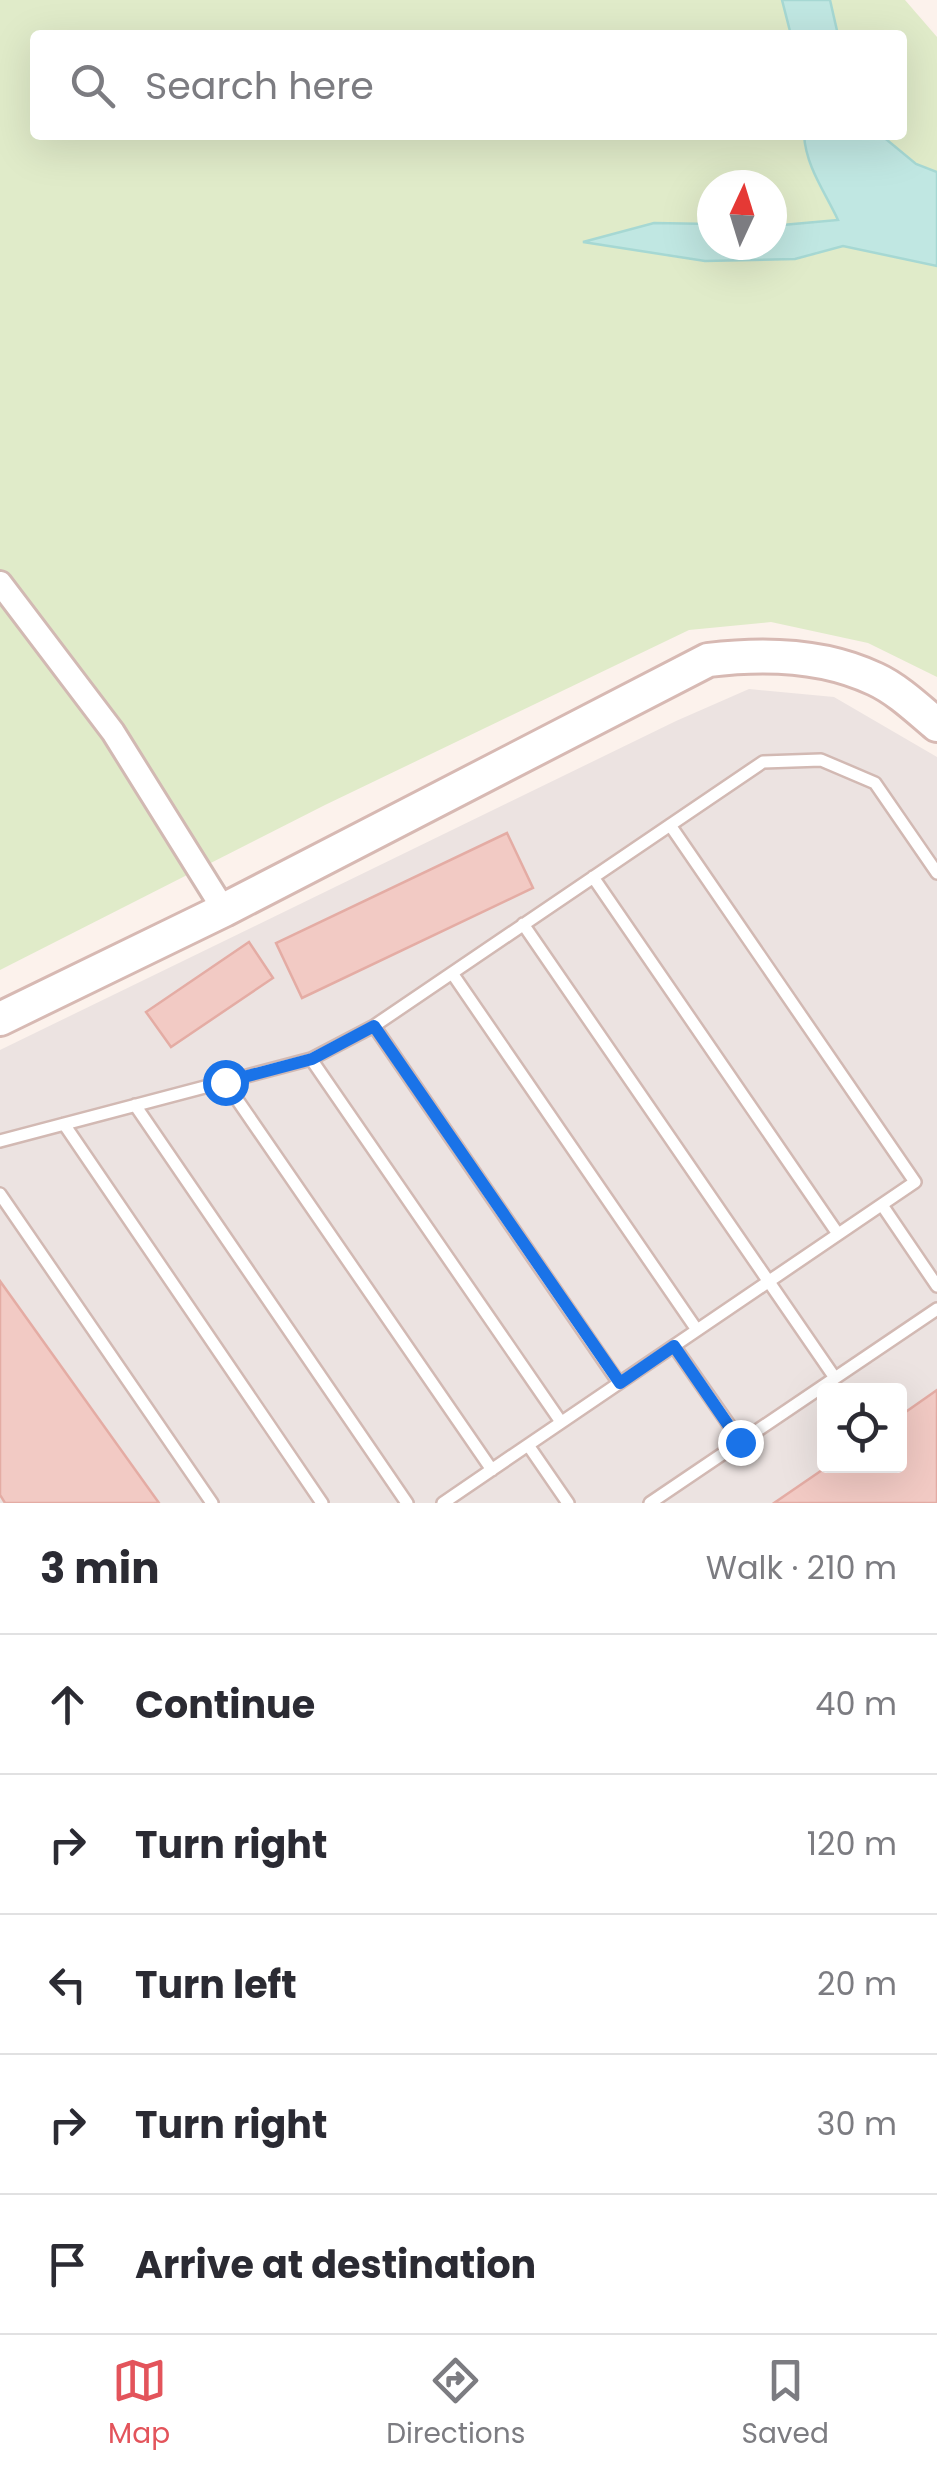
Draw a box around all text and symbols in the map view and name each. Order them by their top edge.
search box [30,30,907,140]
icon: search [65,58,120,113]
text: Search here [145,59,374,112]
north arrow [697,170,787,260]
route start [203,1060,249,1106]
map controls [817,1383,907,1473]
button: locate [817,1383,907,1473]
route end [718,1420,764,1466]
text: 3 min [40,1539,160,1598]
text: Walk · 210 m [706,1545,897,1590]
icon: ahead [40,1677,95,1732]
text: Continue [135,1678,315,1731]
text: 40 m [815,1681,897,1726]
icon: right [40,1817,95,1872]
text: Turn right [135,1818,327,1871]
text: 120 m [807,1821,897,1866]
icon: left [40,1957,95,2012]
text: Turn left [135,1958,297,2011]
text: 20 m [817,1961,897,2006]
icon: right [40,2097,95,2152]
text: Turn right [135,2098,327,2151]
text: 30 m [817,2101,897,2146]
icon: arrive [40,2237,95,2292]
text: Arrive at destination [135,2238,536,2291]
tab: Map [108,2353,170,2455]
tab: Directions [386,2353,525,2455]
tab: Saved [742,2353,829,2455]

